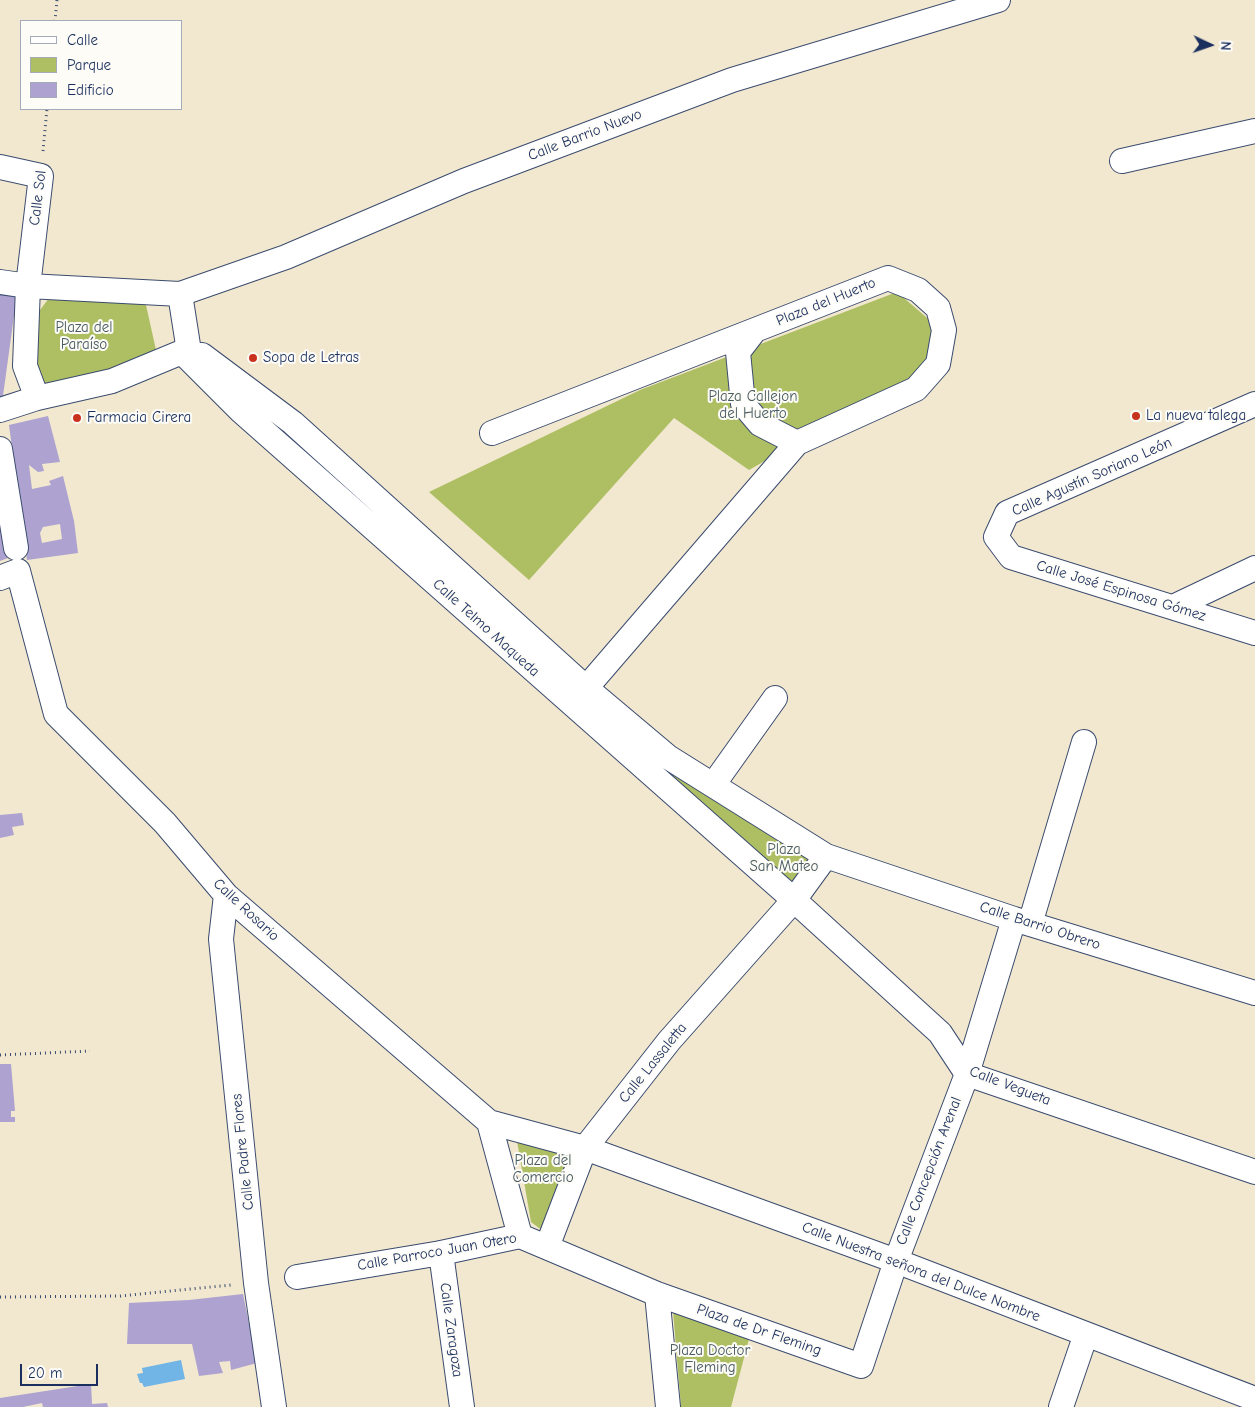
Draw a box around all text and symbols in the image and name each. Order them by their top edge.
legend [20,20,182,110]
north arrow [1185,20,1235,70]
text: Calle [67,31,98,49]
text: N [1217,41,1234,51]
text: Parque [67,56,111,74]
text: Edificio [67,81,114,99]
street label: Calle Barrio Nuevo [526,105,644,165]
street label: Calle Sol [26,169,50,227]
street label: Plaza del Huerto [774,274,878,330]
park label: Plaza del Paraíso [55,319,113,354]
place label: Sopa de Letras [263,349,359,367]
marker: Sopa de Letras [247,352,259,364]
park label: Plaza Callejon del Huerto [708,388,798,423]
place label: La nueva talega [1146,407,1246,425]
place label: Farmacia Cirera [87,409,191,427]
marker: La nueva talega [1130,410,1142,422]
marker: Farmacia Cirera [71,412,83,424]
street label: Calle Agustín Soriano León [1009,434,1175,520]
street label: Calle José Espinosa Gómez [1034,557,1208,625]
street label: Calle Telmo Maqueda [429,575,543,681]
park label: Plaza San Mateo [750,841,818,876]
street label: Calle Rosario [209,875,283,945]
street label: Calle Barrio Obrero [977,898,1103,954]
street label: Calle Lassaletta [615,1019,691,1107]
street label: Calle Vegueta [967,1062,1053,1110]
street label: Calle Padre Flores [228,1093,258,1211]
street label: Calle Concepción Arenal [892,1094,966,1248]
park label: Plaza del Comercio [512,1152,574,1187]
street label: Calle Nuestra señora del Dulce Nombre [799,1218,1043,1326]
street label: Calle Parroco Juan Otero [356,1229,518,1275]
street label: Calle Zaragoza [435,1282,467,1378]
street label: Plaza de Dr Fleming [694,1300,824,1360]
park label: Plaza Doctor Fleming [670,1342,750,1377]
scale bar [22,1354,100,1386]
text: 20 m [28,1364,62,1382]

